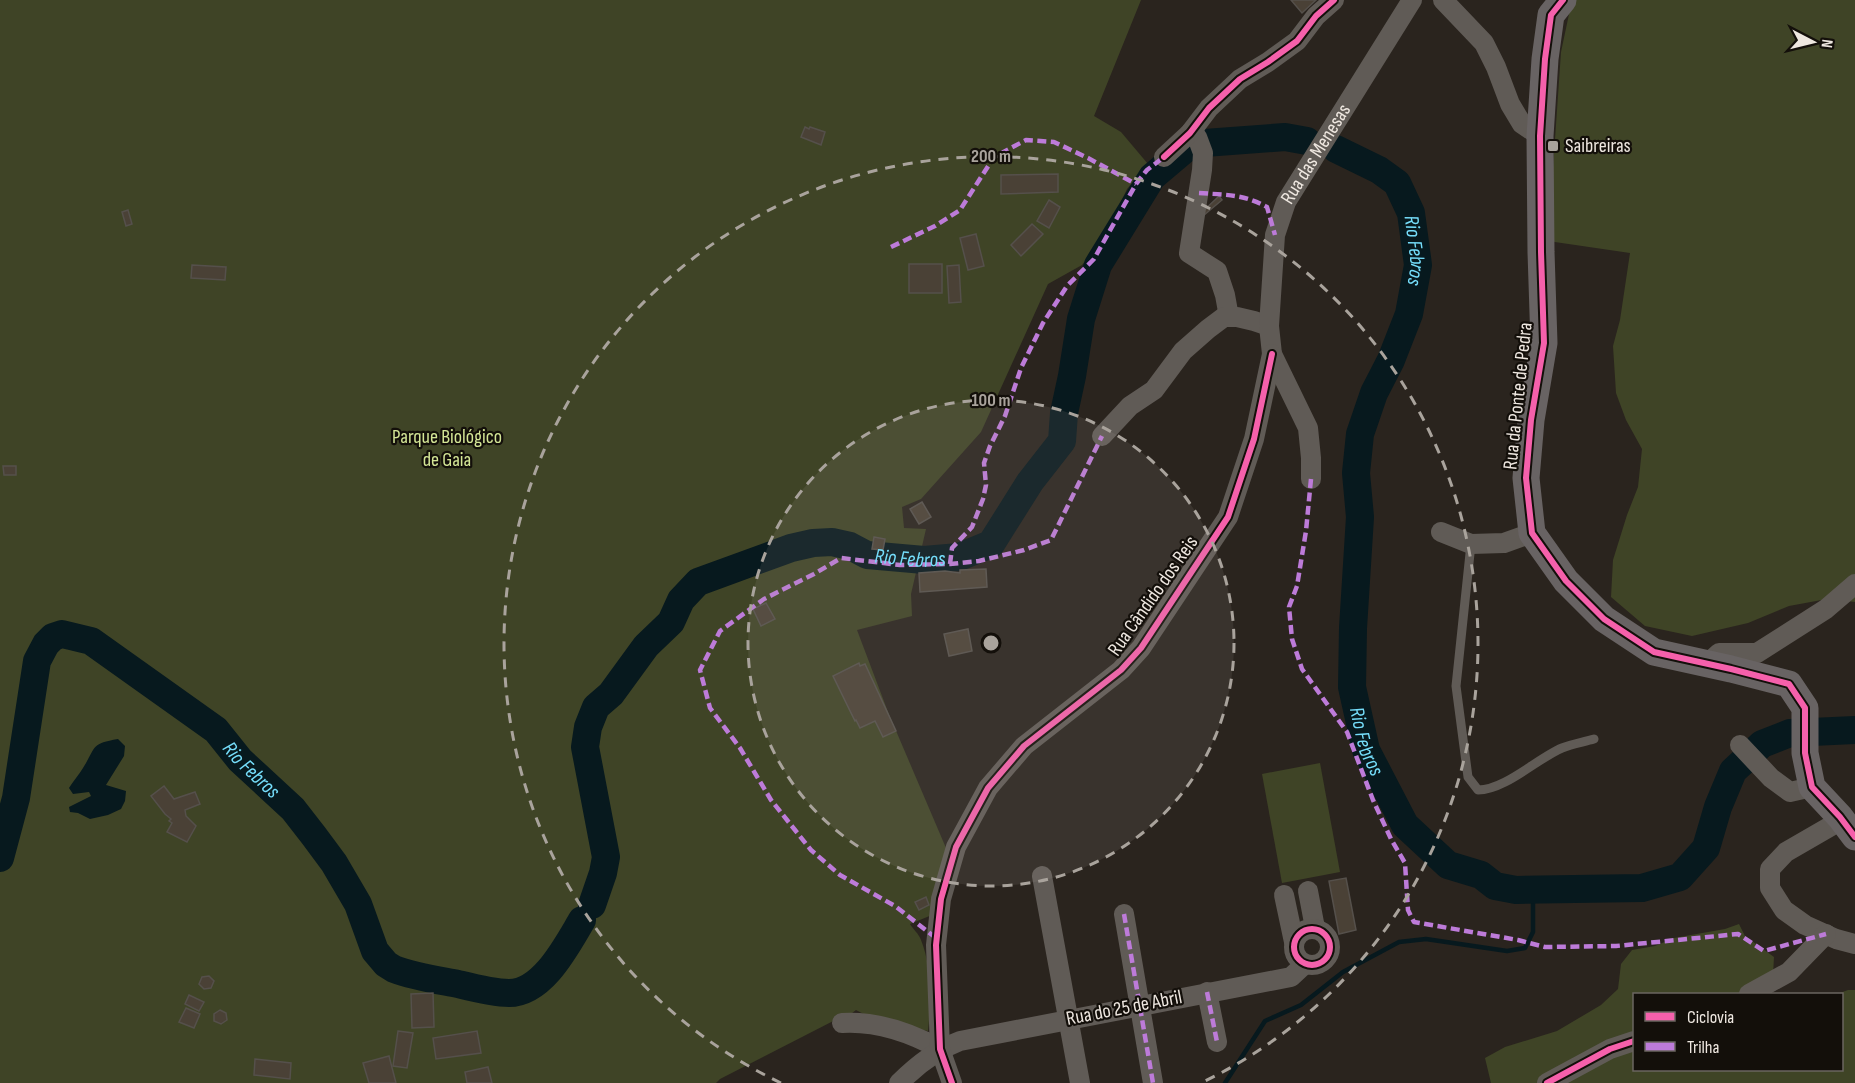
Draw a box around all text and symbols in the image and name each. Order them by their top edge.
north arrow [1783,12,1843,72]
text: N [1816,38,1836,49]
street label: Rua das Menesas [1276,100,1356,209]
place label: Saibreiras [1565,134,1631,158]
marker: Saibreiras [1546,139,1560,153]
text: 200 m [971,146,1011,167]
water label: Rio Febros [1399,214,1430,288]
street label: Rua da Ponte de Pedra [1498,321,1538,471]
text: 100 m [972,390,1011,411]
park label: Parque Biológico de Gaia [392,425,502,472]
street label: Rua Cândido dos Reis [1103,531,1203,661]
water label: Rio Febros [873,543,947,572]
centre of rings [981,633,1001,653]
water label: Rio Febros [1344,704,1390,780]
water label: Rio Febros [217,736,286,804]
street label: Rua do 25 de Abril [1064,985,1184,1031]
legend [1633,993,1843,1071]
text: Ciclovia [1687,1007,1734,1028]
text: Trilha [1687,1037,1720,1058]

